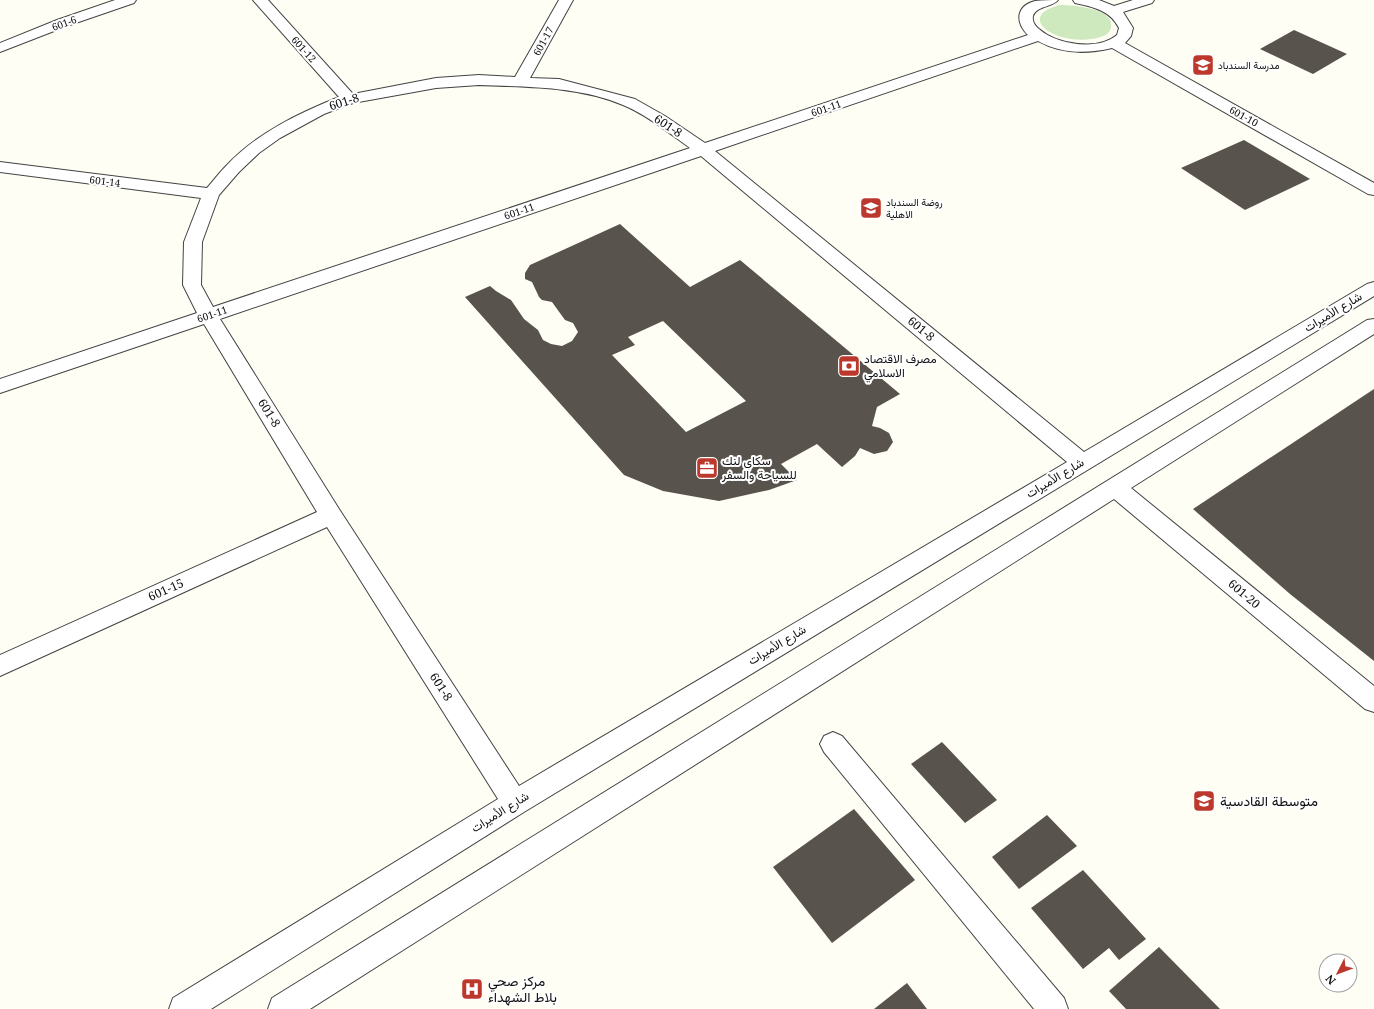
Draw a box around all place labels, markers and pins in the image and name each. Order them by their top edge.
school or university icon: مدرسة السندباد [1190,52,1216,78]
place label: مدرسة السندباد [1218,58,1280,72]
school or university icon: روضة السندباد الاهلية [858,195,884,221]
place label: روضة السندباد الاهلية [886,195,943,221]
place label: مصرف الاقتصاد الاسلامي [864,350,937,383]
bank icon: مصرف الاقتصاد الاسلامي [836,353,862,379]
place label: سكاي لنك للسياحة والسفر [721,452,797,483]
office icon: سكاي لنك للسياحة والسفر [694,455,720,481]
school or university icon: متوسطة القادسية [1191,788,1217,814]
place label: متوسطة القادسية [1220,791,1318,810]
place label: مركز صحي بلاط الشهداء [488,971,557,1006]
hospital icon: مركز صحي بلاط الشهداء [459,976,485,1002]

